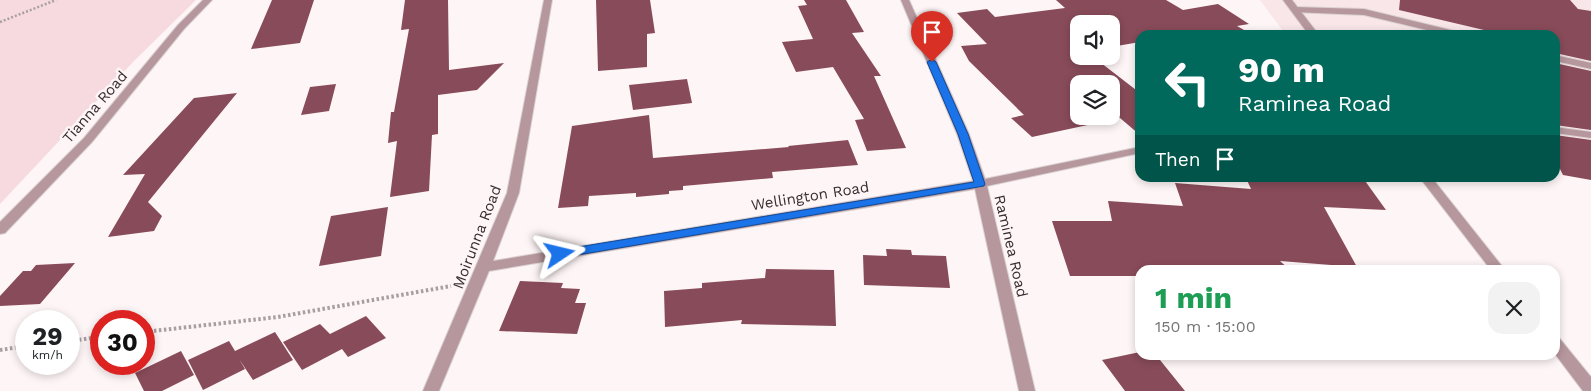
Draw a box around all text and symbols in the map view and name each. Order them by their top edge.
pin [911,11,953,62]
map controls [1070,15,1120,125]
button: sound [1070,15,1120,65]
icon: arrive [918,18,946,46]
text: 90 m [1238,49,1325,91]
icon: left [1155,50,1220,115]
street label: Tianna Road [59,67,131,147]
button: layers [1070,75,1120,125]
text: Raminea Road [1238,91,1391,116]
icon: arrive [1211,145,1239,173]
text: Then [1155,148,1201,171]
street label: Wellington Road [750,178,870,214]
street label: Moirunna Road [449,183,505,291]
street label: Raminea Road [990,193,1032,299]
position arrow [533,227,585,279]
text: 1 min [1155,280,1232,315]
button: close [1488,282,1540,334]
speed limit sign: 30 [90,310,155,375]
text: 150 m · 15:00 [1155,317,1256,336]
text: 29 [32,322,63,351]
text: km/h [32,348,63,362]

